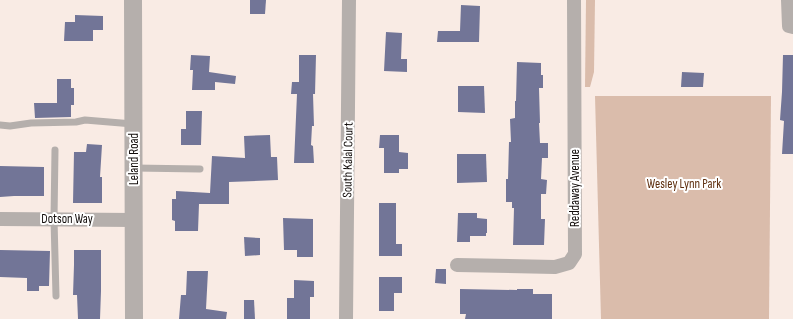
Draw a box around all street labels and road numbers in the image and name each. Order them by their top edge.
street label: South Kalal Court [339,122,357,198]
street label: Leland Road [126,133,142,185]
street label: Reddaway Avenue [567,149,583,227]
street label: Dotson Way [41,211,93,227]

